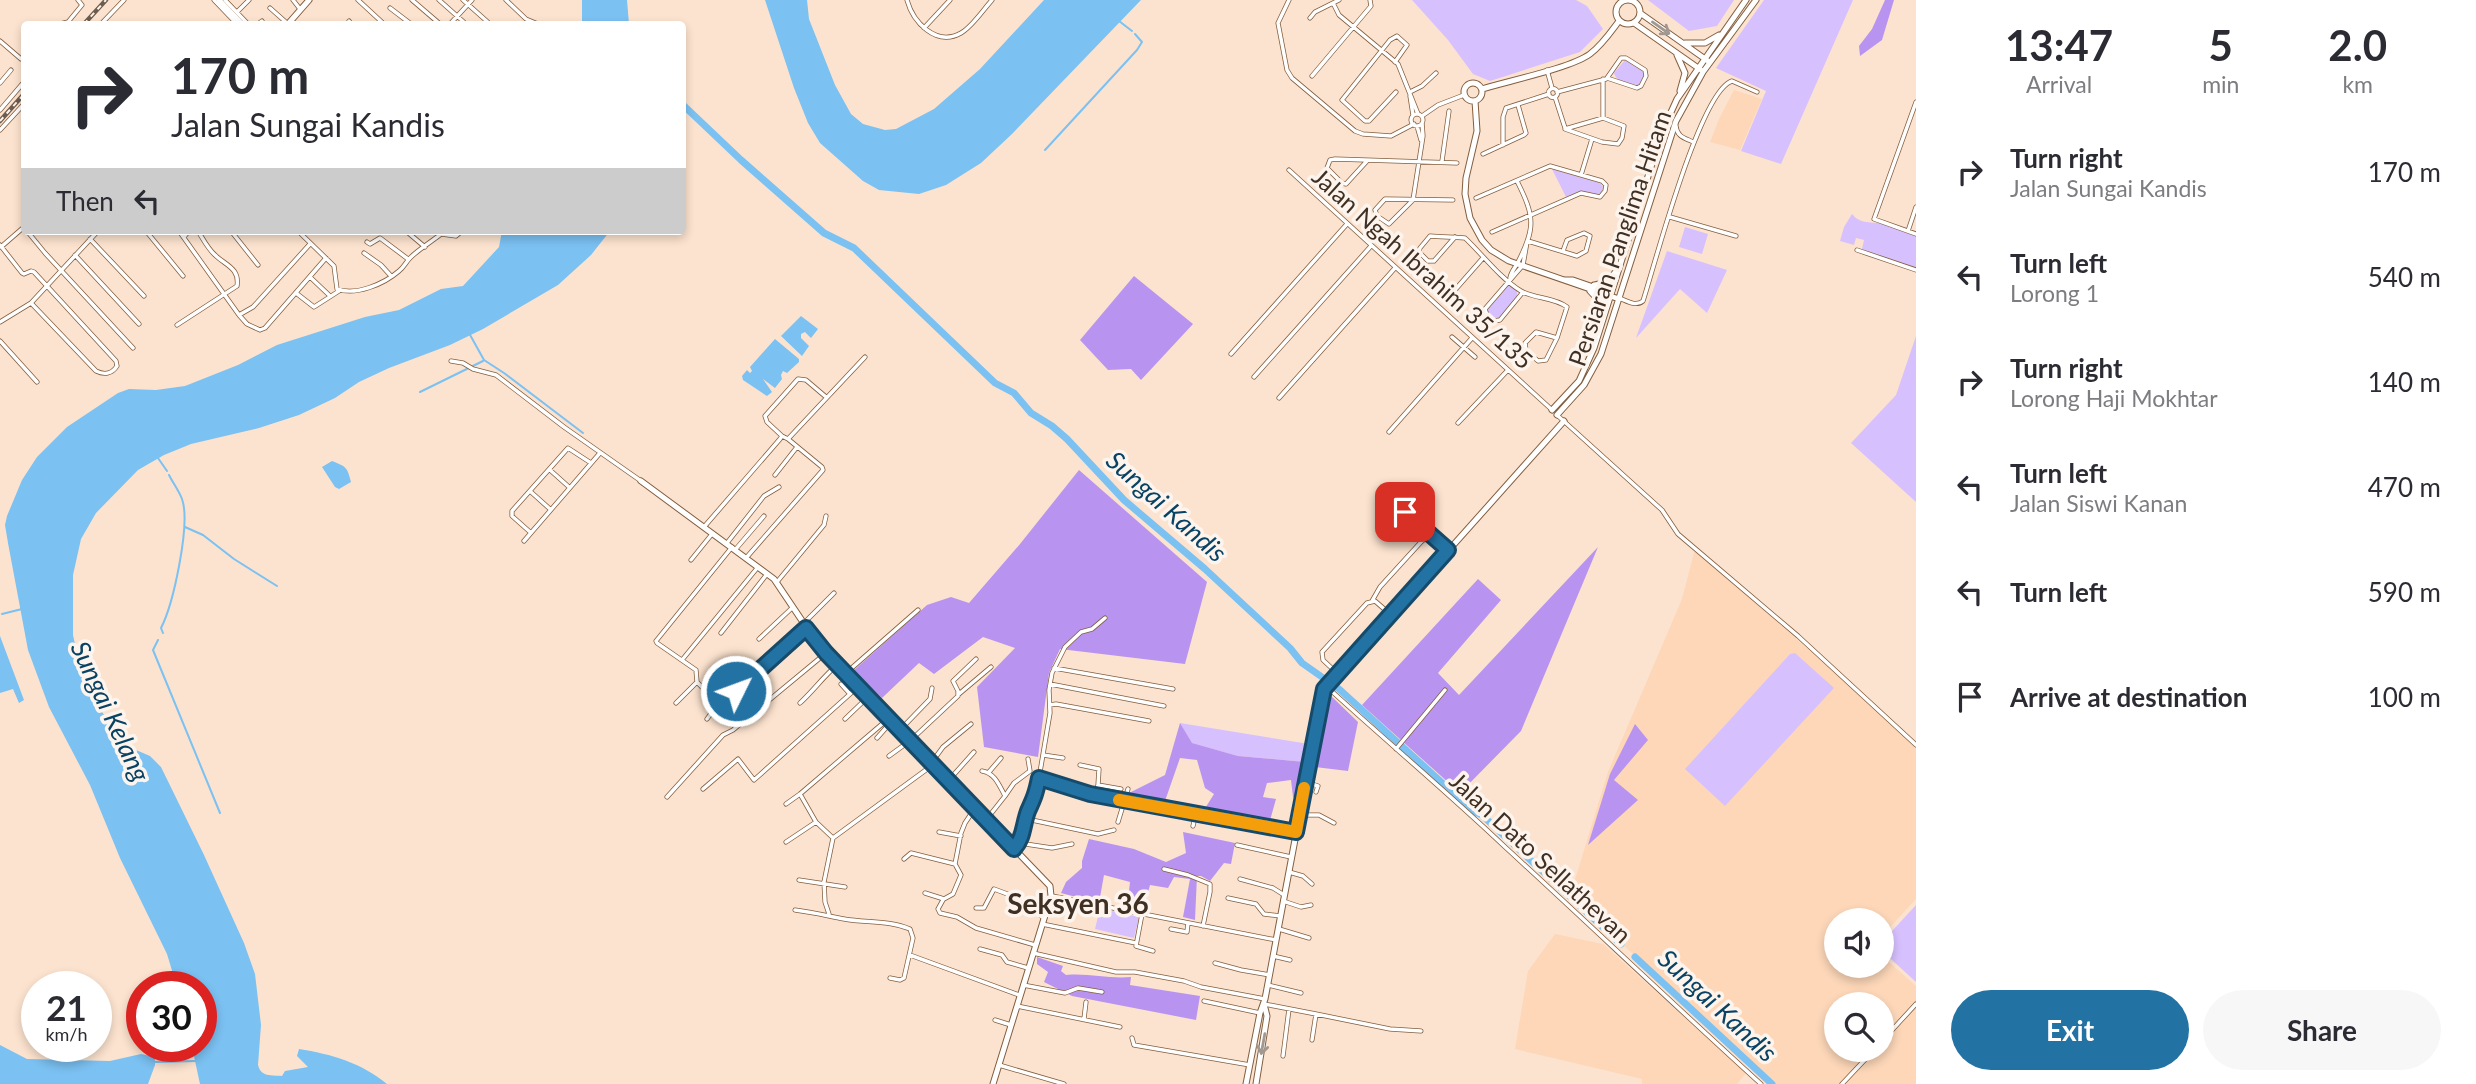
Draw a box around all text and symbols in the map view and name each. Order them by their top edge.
text: 13:47 [2005,20,2113,70]
text: 5 [2209,20,2233,70]
text: 2.0 [2328,20,2387,70]
one-way arrow [1651,21,1670,35]
text: 170 m [171,46,309,104]
icon: right [56,49,147,140]
text: Arrival [2026,70,2092,98]
text: min [2202,70,2239,98]
text: km [2342,70,2373,98]
text: Jalan Sungai Kandis [171,105,445,144]
street label: Persiaran Panglima Hitam [1562,106,1676,370]
text: Turn right [2010,142,2123,174]
icon: right [1951,153,1989,191]
text: 170 m [2368,156,2441,188]
street label: Jalan Ngah Ibrahim 35/135 [1307,161,1539,375]
text: Jalan Sungai Kandis [2010,174,2207,202]
icon: left [128,182,166,220]
text: Then [56,185,114,217]
text: Turn left [2010,247,2107,279]
icon: left [1951,258,1989,296]
text: 540 m [2368,261,2441,293]
text: Lorong 1 [2010,279,2099,307]
text: Turn right [2010,352,2123,384]
icon: right [1951,363,1989,401]
text: 140 m [2368,366,2441,398]
text: Lorong Haji Mokhtar [2010,384,2218,412]
water label: Sungai Kandis [1100,444,1234,568]
text: Turn left [2010,457,2107,489]
icon: left [1951,468,1989,506]
text: 470 m [2368,471,2441,503]
pin [1375,482,1435,542]
text: Jalan Siswi Kanan [2010,489,2187,517]
icon: arrive [1386,493,1424,531]
icon: left [1951,573,1989,611]
text: Turn left [2010,576,2107,608]
text: 590 m [2368,576,2441,608]
water label: Sungai Kelang [65,636,158,787]
position arrow [699,654,773,728]
icon: arrive [1951,678,1989,716]
text: Arrive at destination [2010,681,2247,713]
text: 100 m [2368,681,2441,713]
street label: Jalan Dato Sellathevan [1444,765,1638,949]
district label: Seksyen 36 [1007,886,1149,920]
map controls [1824,908,1894,1062]
button: sound [1824,908,1894,978]
water label: Sungai Kandis [1652,942,1784,1068]
speed limit sign: 30 [126,971,217,1062]
text: 21 [46,986,87,1028]
button: Exit [1951,990,2189,1070]
button: Share [2203,990,2441,1070]
button: search [1824,992,1894,1062]
text: km/h [45,1023,88,1045]
one-way arrow [1255,1032,1269,1055]

